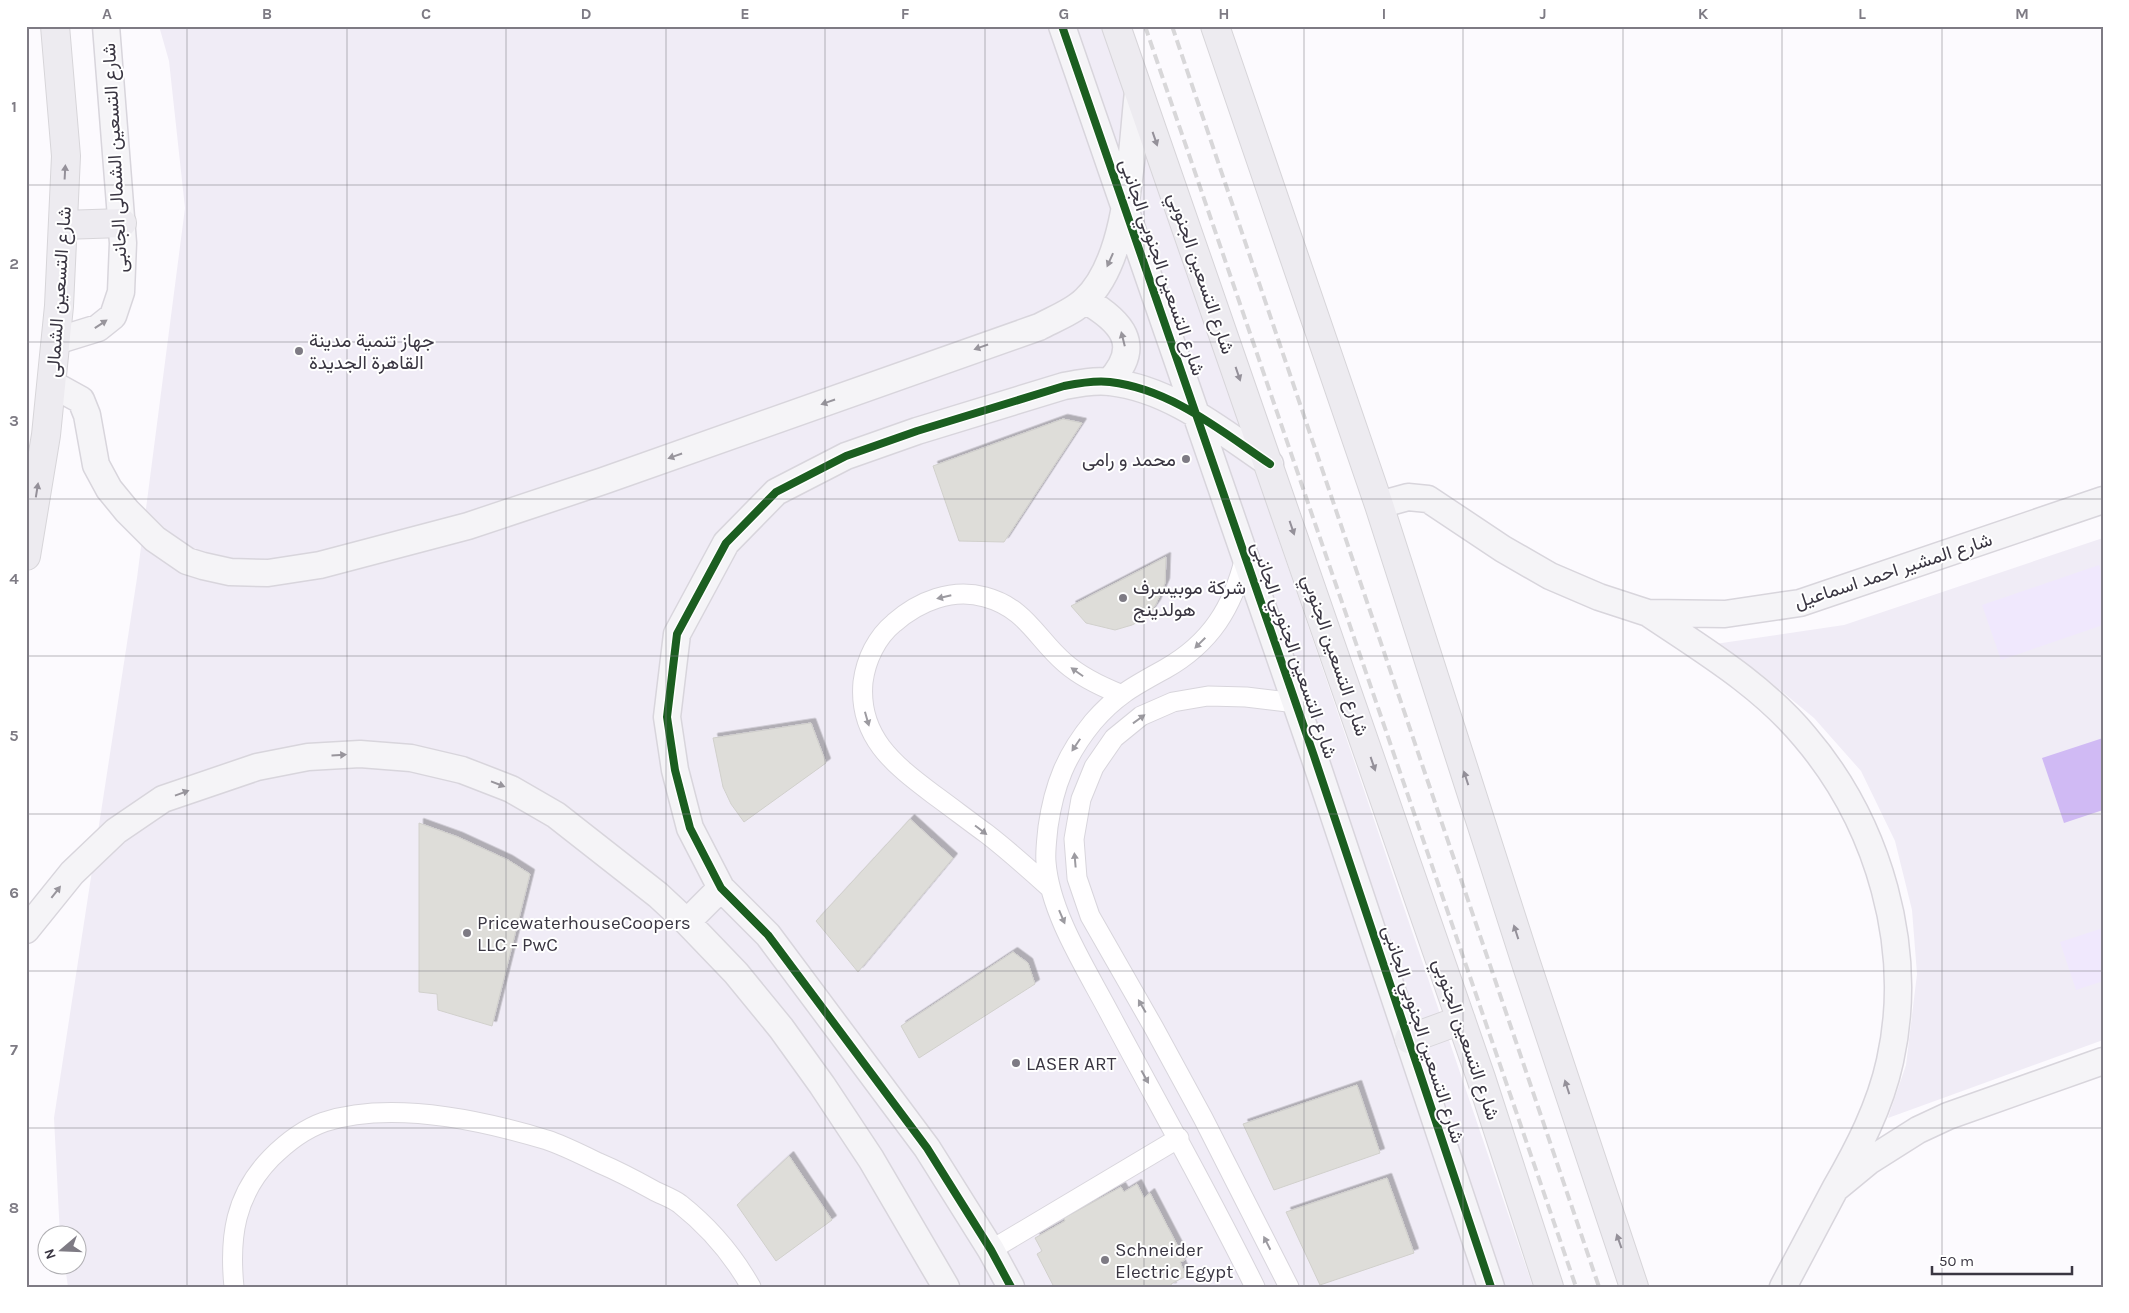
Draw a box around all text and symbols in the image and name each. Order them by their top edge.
text: A [102,4,112,23]
text: B [262,4,272,23]
text: C [421,4,431,23]
text: D [581,4,592,23]
text: E [740,4,750,23]
text: F [901,4,910,23]
text: G [1059,4,1069,23]
text: H [1218,4,1230,23]
text: I [1382,4,1386,23]
text: J [1539,4,1547,23]
text: K [1698,4,1709,23]
text: L [1858,4,1866,23]
text: M [2015,4,2029,23]
street label: شارع التسعين الشمالى الجانبى [98,42,133,273]
text: 1 [11,97,17,116]
one-way arrow [1152,131,1159,146]
street label: شارع التسعين الجنوبي الجانبى [1115,156,1211,378]
one-way arrow [62,164,70,180]
street label: شارع التسعين الجنوبي [1164,189,1240,357]
street label: شارع التسعين الشمالى [42,206,77,379]
one-way arrow [1106,253,1114,267]
text: 2 [9,254,19,273]
one-way arrow [94,319,108,329]
place label: جهاز تنمية مدينة القاهرة الجديدة [309,330,434,374]
one-way arrow [1119,331,1127,347]
one-way arrow [973,344,988,352]
marker: جهاز تنمية مدينة القاهرة الجديدة [293,345,305,357]
one-way arrow [1235,367,1242,382]
one-way arrow [820,398,835,406]
text: 3 [9,411,19,430]
place label: محمد و رامى [1082,449,1176,471]
one-way arrow [667,453,682,460]
marker: محمد و رامى [1180,453,1192,465]
one-way arrow [33,482,41,498]
one-way arrow [1288,521,1296,536]
street label: شارع المشير احمد اسماعيل [1791,529,1995,614]
street label: شارع التسعين الجنوبي الجانبى [1247,539,1343,761]
text: 4 [9,569,19,588]
street label: شارع التسعين الجنوبي [1298,571,1374,739]
place label: شركة موبيسرف هولدينج [1133,577,1246,623]
marker: شركة موبيسرف هولدينج [1117,592,1129,604]
one-way arrow [936,593,951,601]
one-way arrow [1194,637,1206,649]
one-way arrow [1070,667,1084,677]
one-way arrow [863,711,871,726]
one-way arrow [1132,714,1145,724]
text: 5 [9,726,19,745]
one-way arrow [1071,739,1081,752]
one-way arrow [332,750,348,758]
one-way arrow [1369,757,1377,772]
one-way arrow [1462,770,1469,785]
one-way arrow [490,781,505,788]
one-way arrow [175,789,190,796]
one-way arrow [974,825,988,835]
one-way arrow [1071,852,1079,868]
text: 6 [9,883,19,902]
one-way arrow [51,886,62,899]
one-way arrow [1058,910,1066,924]
place label: PricewaterhouseCoopers LLC - PwC [477,912,691,956]
street label: شارع التسعين الجنوبي الجانبى [1378,922,1470,1146]
one-way arrow [1511,925,1519,940]
marker: PricewaterhouseCoopers LLC - PwC [461,927,473,939]
street label: شارع التسعين الجنوبي [1429,955,1505,1123]
one-way arrow [1138,1000,1147,1013]
text: 7 [10,1040,18,1059]
place label: LASER ART [1026,1053,1117,1075]
marker: LASER ART [1010,1057,1022,1069]
one-way arrow [1140,1070,1149,1083]
one-way arrow [1563,1079,1570,1094]
text: 8 [9,1198,19,1217]
north arrow [38,1226,88,1276]
one-way arrow [1614,1233,1622,1248]
one-way arrow [1263,1236,1271,1250]
place label: Schneider Electric Egypt [1115,1239,1233,1283]
scale bar [1932,1243,2072,1275]
text: N [41,1247,60,1262]
text: 50 m [1939,1252,1974,1270]
marker: Schneider Electric Egypt [1099,1254,1111,1266]

